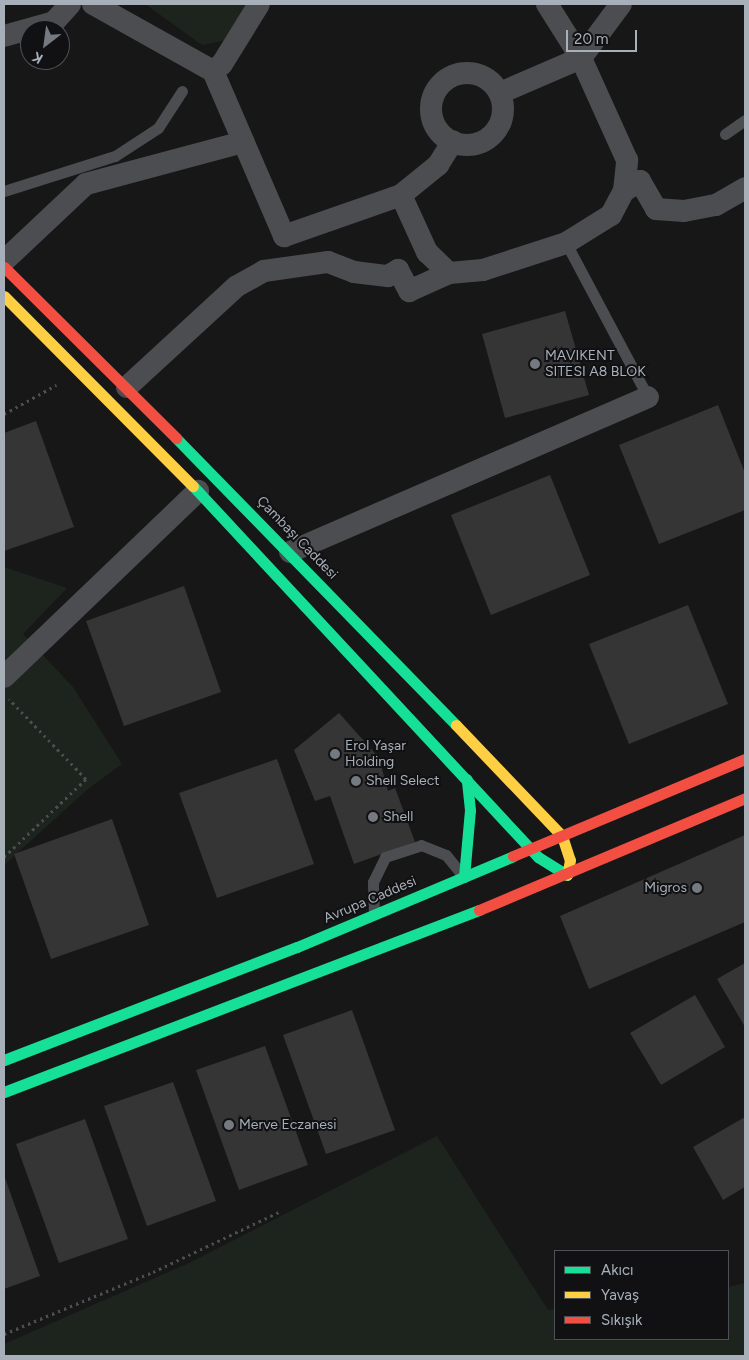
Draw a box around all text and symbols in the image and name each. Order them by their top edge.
north arrow [20,20,70,70]
scale bar [569,20,640,52]
text: 20 m [574,30,608,48]
text: K [29,48,46,67]
place label: MAVIKENT SITESI A8 BLOK [545,348,646,381]
marker: MAVIKENT SITESI A8 BLOK [529,358,541,370]
street label: Çambaşı Caddesi [253,493,341,583]
place label: Erol Yaşar Holding [345,738,406,770]
marker: Erol Yaşar Holding [329,748,341,760]
place label: Shell Select [366,773,439,789]
marker: Shell Select [350,775,362,787]
place label: Shell [383,809,413,825]
marker: Shell [367,811,379,823]
street label: Avrupa Caddesi [321,873,419,927]
place label: Migros [644,880,687,896]
marker: Migros [691,882,703,894]
place label: Merve Eczanesi [239,1117,337,1133]
marker: Merve Eczanesi [223,1119,235,1131]
legend [554,1250,729,1340]
text: Akıcı [601,1261,634,1279]
text: Yavaş [601,1286,639,1304]
text: Sıkışık [601,1311,642,1329]

